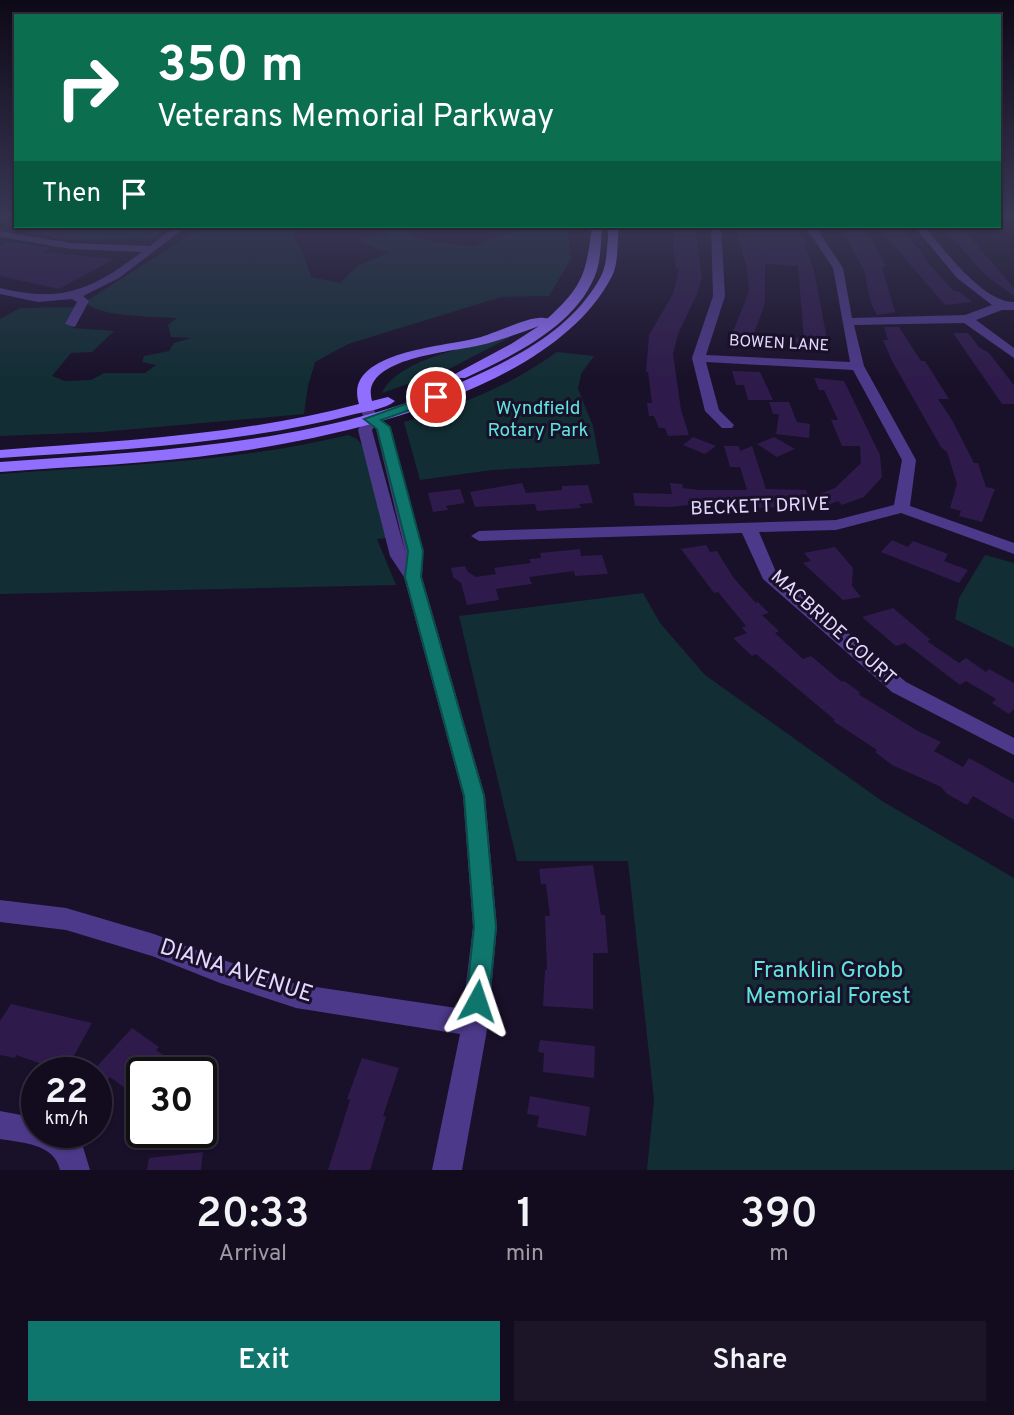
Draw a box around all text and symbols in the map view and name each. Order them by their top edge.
text: 350 m [157,37,304,99]
icon: right [42,42,133,133]
text: Veterans Memorial Parkway [157,98,554,138]
icon: arrive [115,175,153,213]
text: Then [42,178,101,211]
street label: BOWEN LANE [728,331,830,357]
pin [406,367,466,427]
icon: arrive [417,378,455,416]
park label: Wyndfield Rotary Park [487,397,589,443]
street label: BECKETT DRIVE [690,493,830,521]
street label: MACBRIDE COURT [765,565,901,691]
street label: DIANA AVENUE [156,934,316,1010]
park label: Franklin Grobb Memorial Forest [745,957,911,1012]
position arrow [440,964,514,1038]
speed limit sign: 30 [126,1057,217,1148]
text: 22 [45,1071,88,1115]
text: km/h [45,1108,88,1131]
text: 20:33 [196,1189,310,1242]
text: 1 [517,1189,533,1242]
text: 390 [740,1189,818,1242]
text: Arrival [219,1240,287,1269]
text: min [506,1240,544,1269]
text: m [769,1240,789,1269]
button: Exit [28,1321,500,1401]
button: Share [514,1321,986,1401]

